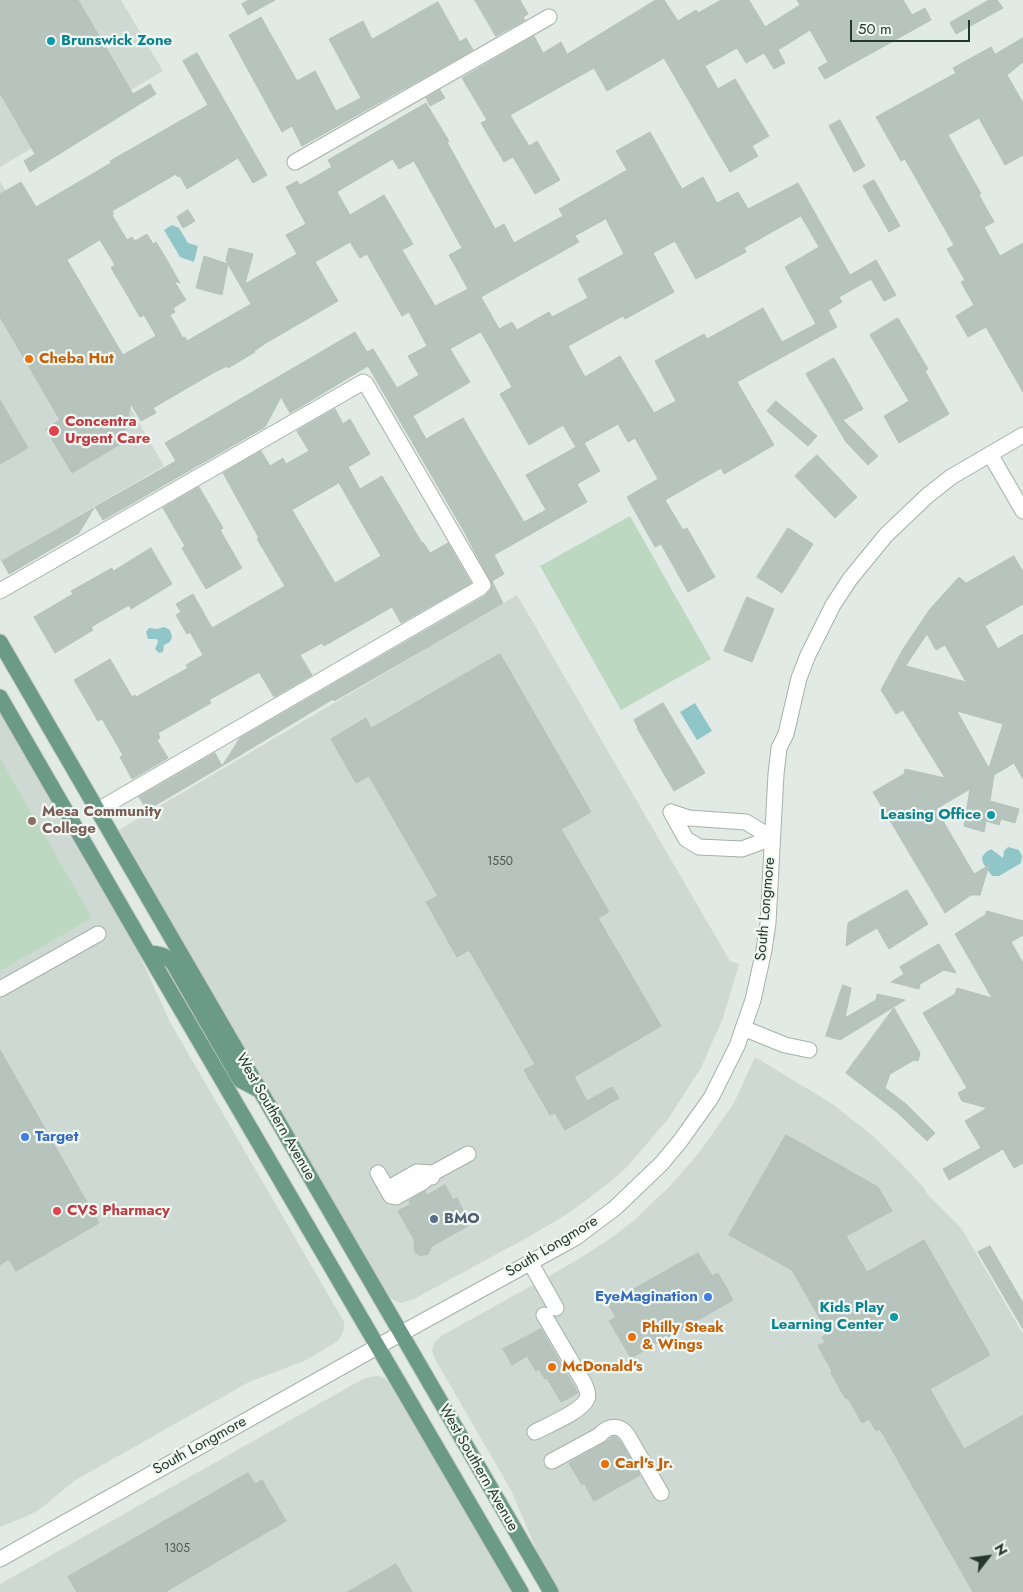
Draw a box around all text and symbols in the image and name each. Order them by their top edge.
scale bar [853,10,973,42]
text: 50 m [858,18,892,40]
place label: Brunswick Zone [61,32,172,50]
marker: Brunswick Zone [45,35,57,47]
place label: Cheba Hut [39,350,114,368]
marker: Cheba Hut [23,353,35,365]
place label: Concentra Urgent Care [65,413,150,448]
marker: Concentra Urgent Care [47,424,61,438]
place label: Mesa Community College [42,803,161,838]
place label: Leasing Office [880,806,981,824]
marker: Leasing Office [985,809,997,821]
marker: Mesa Community College [26,815,38,827]
house number: 1550 [487,855,513,869]
street label: South Longmore [752,856,780,962]
street label: West Southern Avenue [231,1050,319,1184]
place label: Target [35,1128,78,1146]
marker: Target [19,1131,31,1143]
place label: CVS Pharmacy [67,1202,170,1220]
marker: CVS Pharmacy [51,1205,63,1217]
place label: BMO [444,1210,480,1228]
street label: South Longmore [503,1212,601,1282]
marker: BMO [428,1213,440,1225]
place label: EyeMagination [595,1288,698,1306]
marker: EyeMagination [702,1291,714,1303]
place label: Kids Play Learning Center [771,1299,884,1334]
marker: Kids Play Learning Center [888,1311,900,1323]
place label: Philly Steak & Wings [642,1319,724,1354]
marker: Philly Steak & Wings [626,1331,638,1343]
place label: McDonald's [562,1358,643,1376]
marker: McDonald's [546,1361,558,1373]
street label: West Southern Avenue [434,1401,522,1535]
street label: South Longmore [150,1413,250,1479]
place label: Carl's Jr. [615,1455,673,1473]
marker: Carl's Jr. [599,1458,611,1470]
north arrow [963,1532,1013,1582]
text: N [990,1540,1012,1559]
house number: 1305 [164,1542,190,1556]

